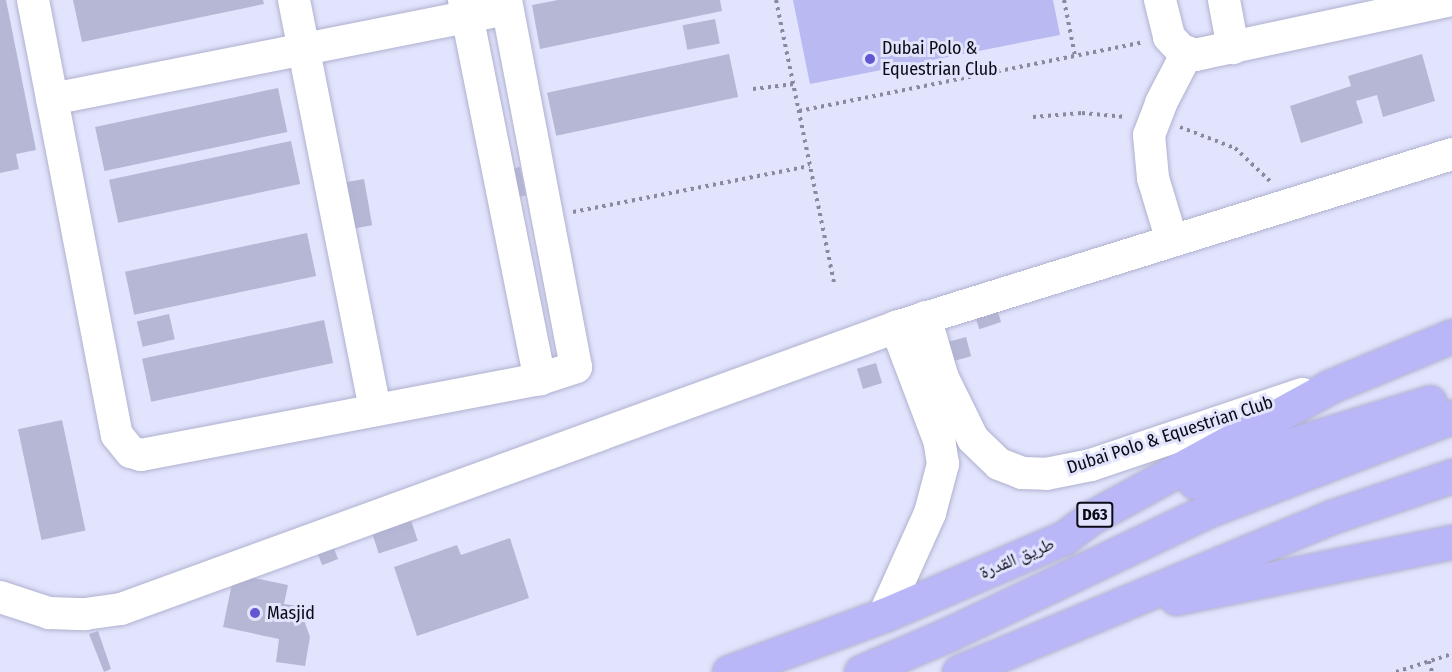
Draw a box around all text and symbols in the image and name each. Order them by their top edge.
place label: Dubai Polo & Equestrian Club [882,38,998,80]
marker: Dubai Polo & Equestrian Club [863,52,877,66]
street label: Dubai Polo & Equestrian Club [1064,391,1276,479]
road number: D63 [1076,502,1114,528]
street label: طريق القدرة [976,533,1058,583]
place label: Masjid [267,602,315,624]
marker: Masjid [248,606,262,620]

